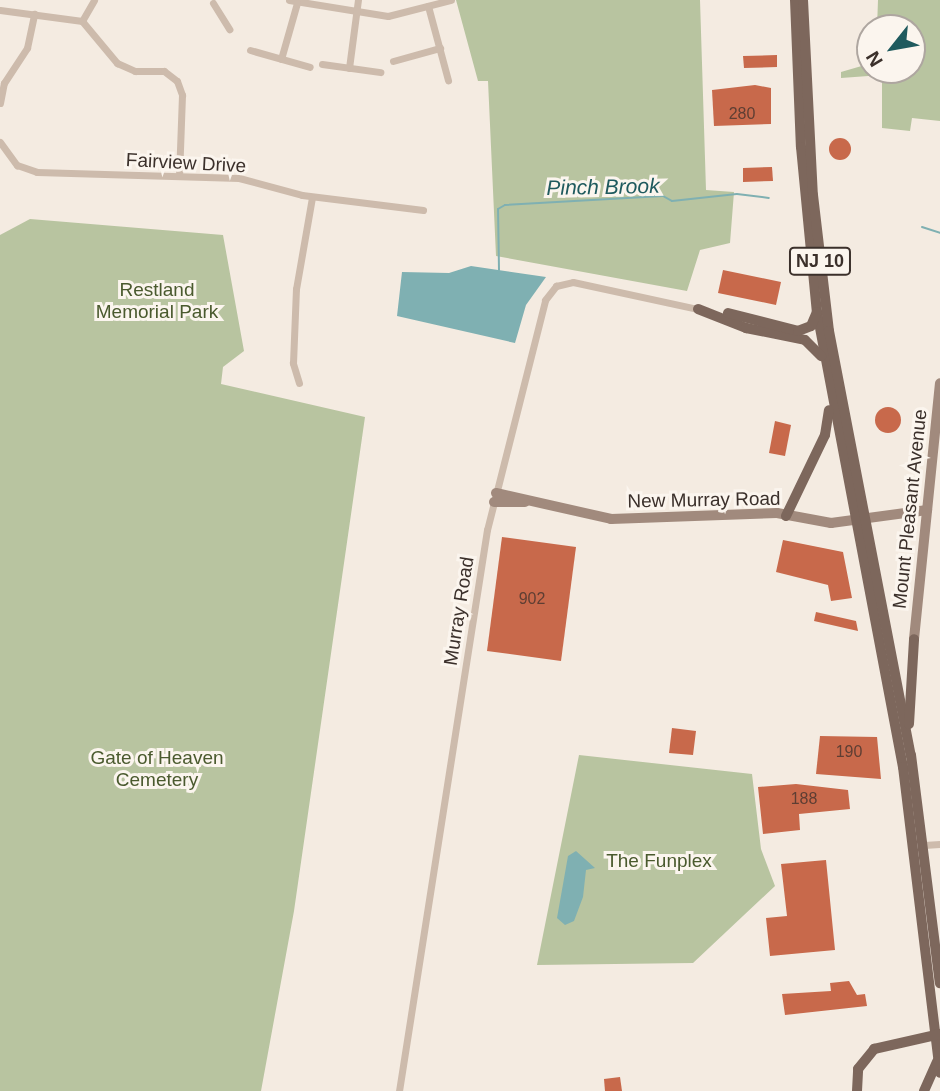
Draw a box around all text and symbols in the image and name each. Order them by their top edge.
north arrow [856,14,926,84]
text: N [862,48,887,70]
house number: 280 [729,104,755,124]
street label: Fairview Drive [125,148,247,178]
water label: Pinch Brook [546,173,660,201]
road number: NJ 10 [788,246,852,276]
park label: Restland Memorial Park [96,279,218,323]
street label: Mount Pleasant Avenue [888,408,932,610]
street label: New Murray Road [627,487,781,513]
street label: Murray Road [439,555,479,667]
house number: 902 [519,589,545,609]
house number: 190 [836,742,862,762]
park label: Gate of Heaven Cemetery [90,747,224,791]
house number: 188 [791,789,817,809]
park label: The Funplex [606,850,712,872]

